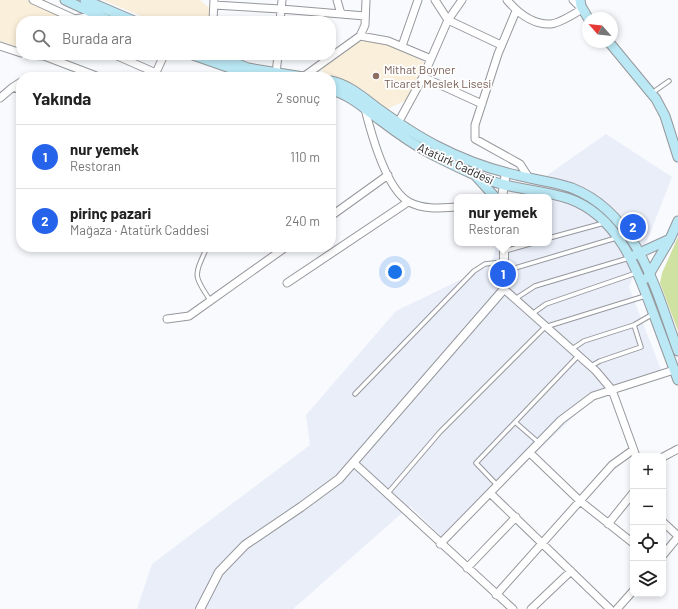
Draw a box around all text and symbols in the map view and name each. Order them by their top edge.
north arrow [582,12,618,48]
search box [16,16,336,60]
icon: search [30,27,52,49]
text: Burada ara [62,29,132,47]
place label: Mithat Boyner Ticaret Meslek Lisesi [384,62,491,90]
marker: Mithat Boyner Ticaret Meslek Lisesi [371,71,381,81]
text: Yakında [32,88,91,108]
text: 2 sonuç [276,90,320,106]
street label: Atatürk Caddesi [416,139,496,187]
text: nur yemek [70,140,139,158]
text: 1 [43,149,47,165]
text: 110 m [290,149,320,165]
text: Restoran [70,158,121,174]
popup [454,194,552,246]
text: nur yemek [468,203,538,221]
text: pirinç pazari [70,204,151,222]
pin: 2 [620,212,646,242]
text: 2 [41,213,49,229]
text: 240 m [285,213,320,229]
text: Restoran [468,221,519,237]
text: Mağaza · Atatürk Caddesi [70,222,209,238]
pin: 1 [490,259,516,289]
your location [385,262,405,282]
map controls [630,453,666,597]
button: + [630,453,666,489]
button: − [630,489,666,525]
button: locate [630,525,666,561]
button: layers [630,561,666,597]

